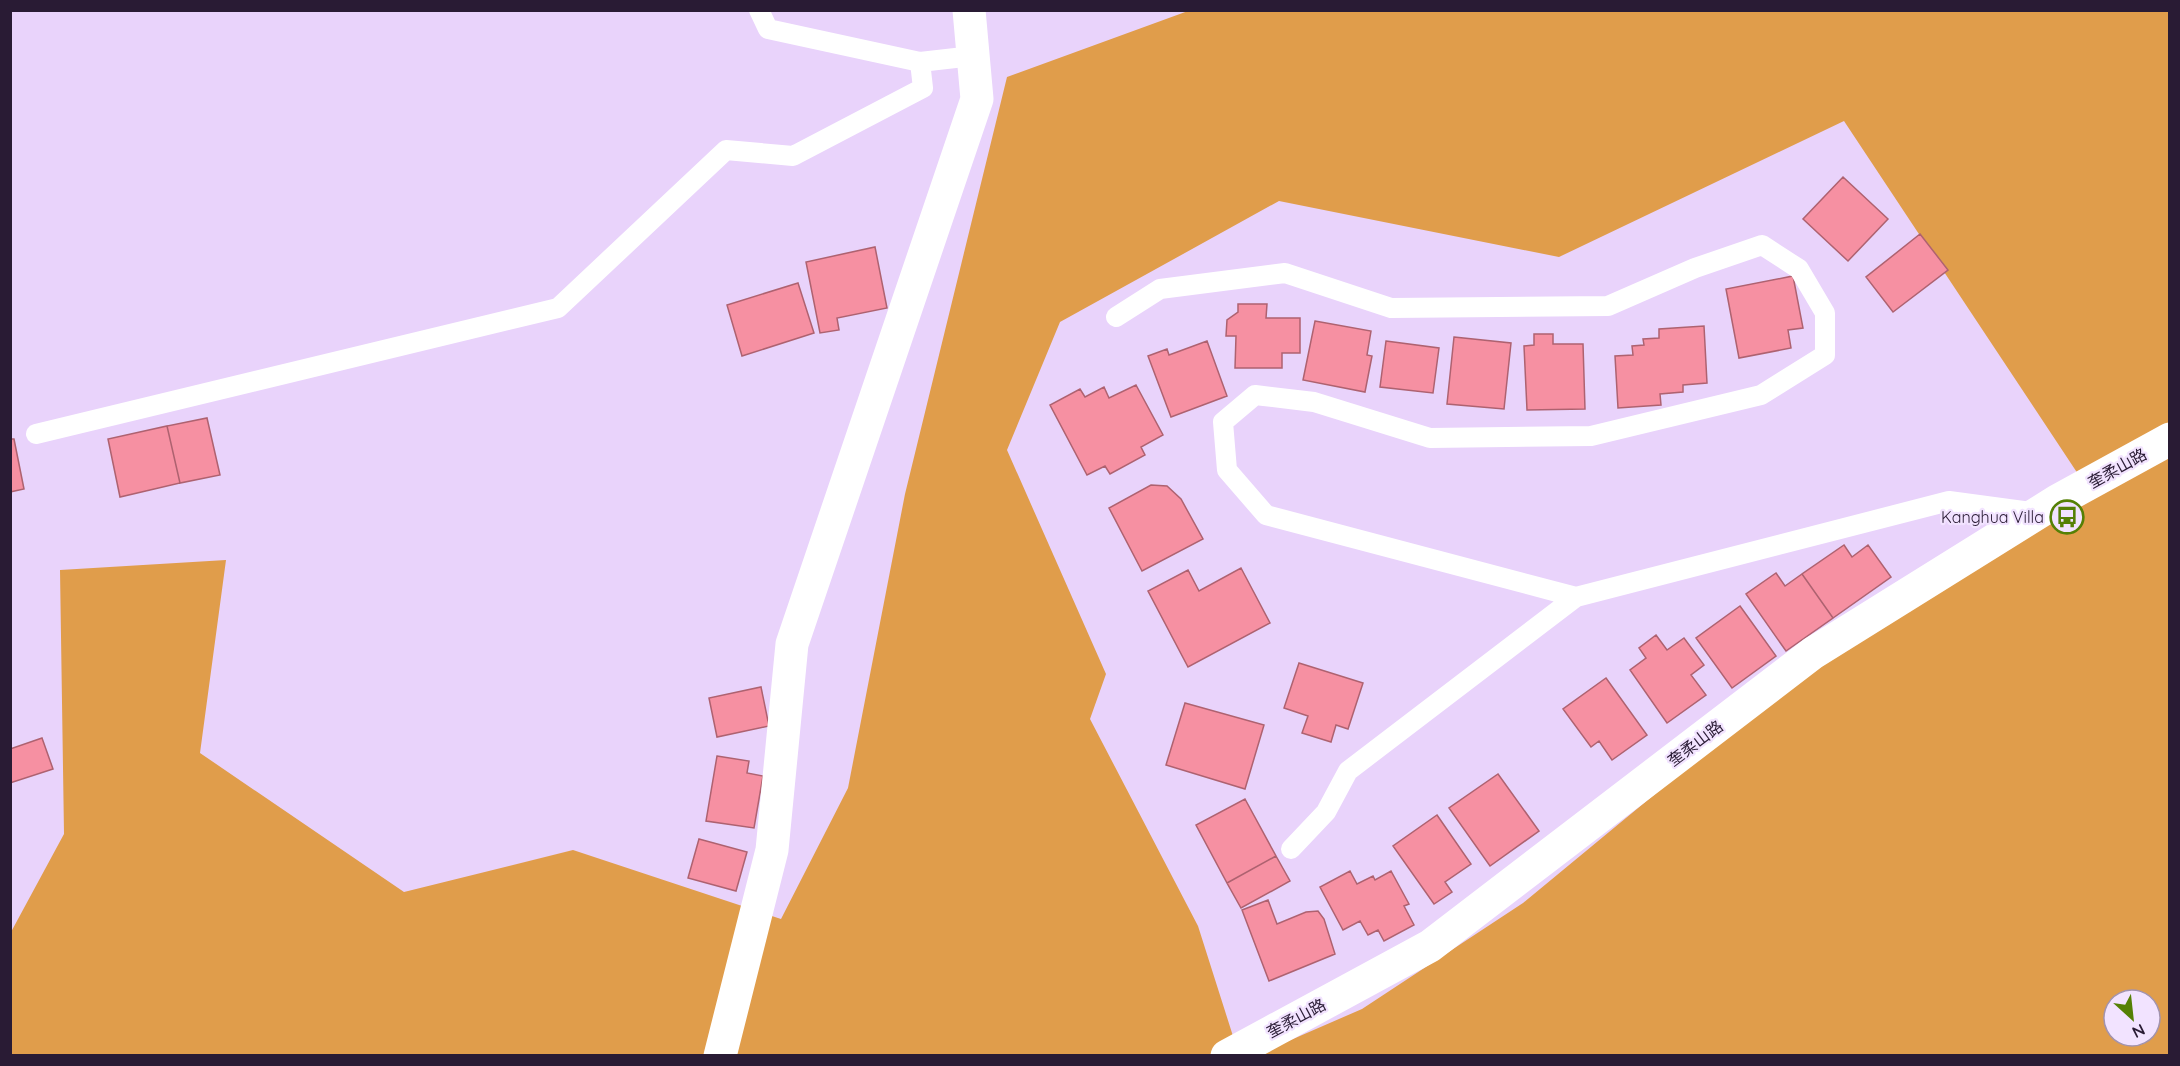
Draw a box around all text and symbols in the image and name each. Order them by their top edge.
street label: 奎柔山路 [2084,444,2150,492]
bus stop icon: Kanghua Villa [2049,499,2085,535]
place label: Kanghua Villa [1941,507,2044,527]
street label: 奎柔山路 [1663,716,1727,770]
north arrow [2102,988,2162,1048]
street label: 奎柔山路 [1263,994,1329,1042]
text: N [2129,1020,2149,1043]

